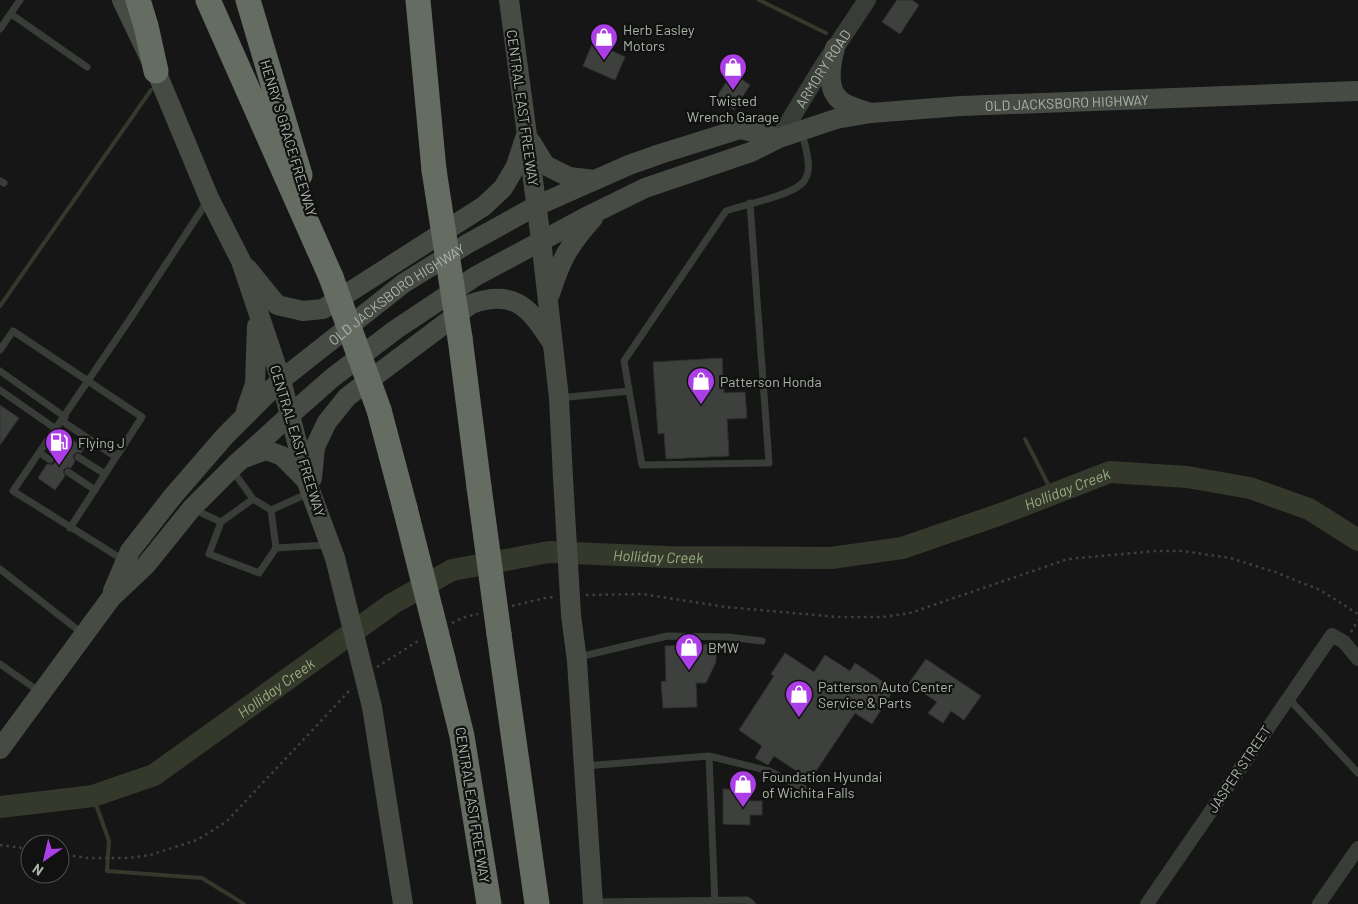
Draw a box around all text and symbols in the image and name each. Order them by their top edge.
place label: Herb Easley Motors [623,21,695,54]
shop icon: Herb Easley Motors [589,22,619,61]
street label: ARMORY ROAD [791,26,854,111]
street label: CENTRAL EAST FREEWAY [504,29,542,187]
shop icon: Twisted Wrench Garage [718,52,748,91]
street label: HENRY S GRACE FREEWAY [257,58,321,219]
street label: OLD JACKSBORO HIGHWAY [984,90,1149,114]
place label: Twisted Wrench Garage [687,92,779,125]
street label: OLD JACKSBORO HIGHWAY [324,239,468,348]
street label: CENTRAL EAST FREEWAY [267,363,329,519]
shop icon: Patterson Honda [686,366,716,405]
place label: Patterson Honda [720,373,822,390]
fuel station icon: Flying J [44,427,74,466]
place label: Flying J [78,434,125,451]
water label: Holliday Creek [1022,464,1113,513]
water label: Holliday Creek [613,546,704,566]
shop icon: BMW [674,632,704,671]
place label: BMW [708,639,739,656]
water label: Holliday Creek [234,653,318,721]
place label: Patterson Auto Center Service & Parts [818,678,953,711]
shop icon: Patterson Auto Center Service & Parts [784,679,814,718]
street label: JASPER STREET [1204,722,1274,816]
street label: CENTRAL EAST FREEWAY [452,726,494,884]
place label: Foundation Hyundai of Wichita Falls [762,768,882,801]
shop icon: Foundation Hyundai of Wichita Falls [728,769,758,808]
north arrow [20,834,70,884]
text: N [29,861,46,880]

